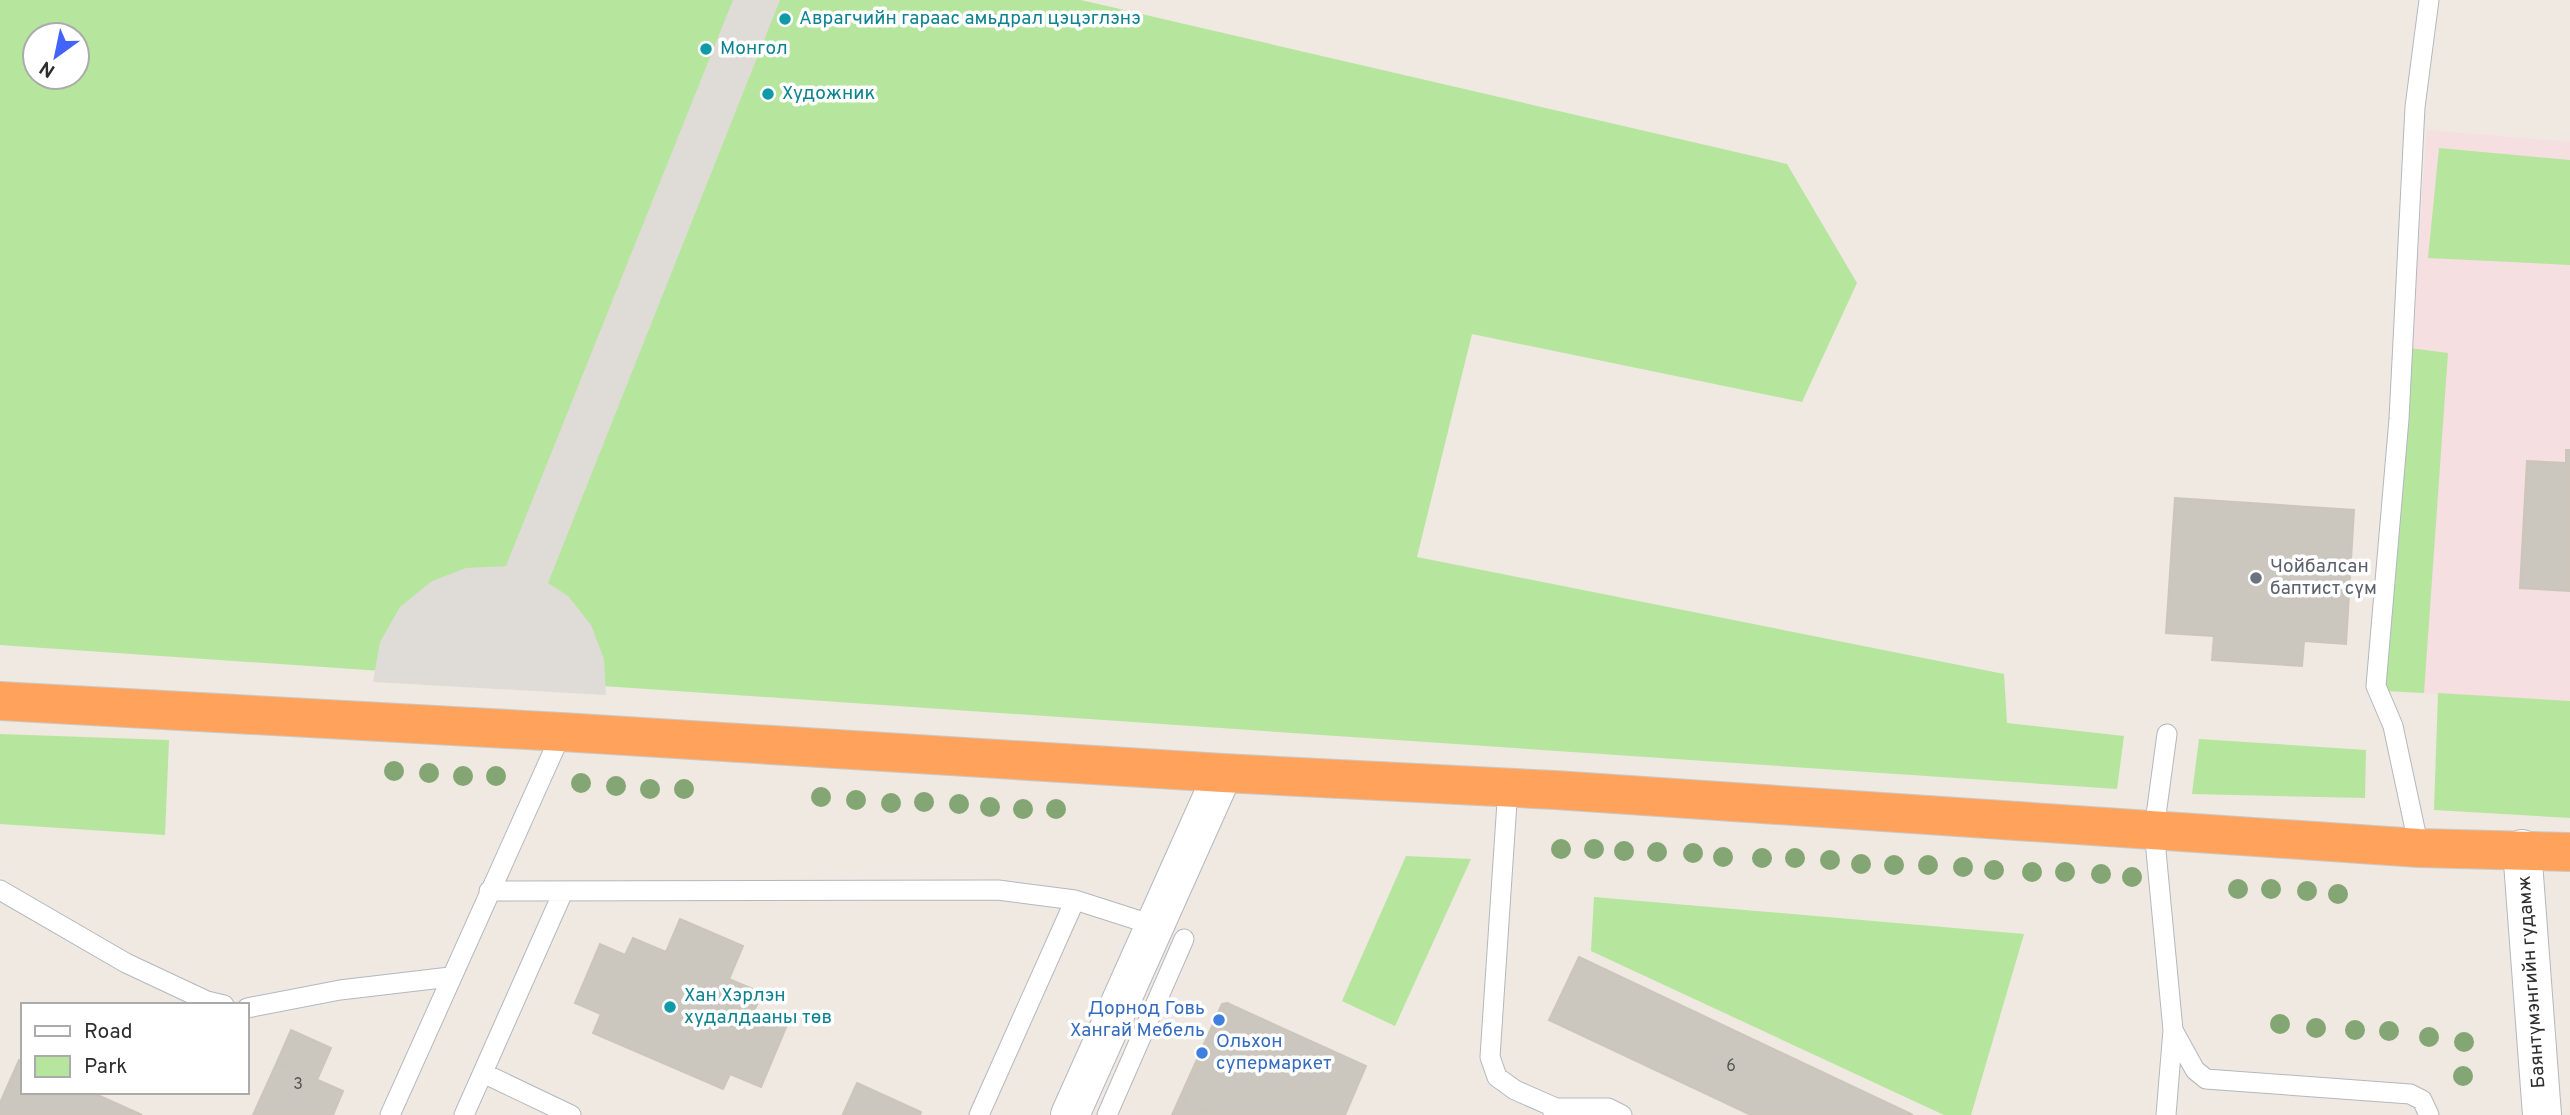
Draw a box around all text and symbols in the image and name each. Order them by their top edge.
place label: Аврагчийн гараас амьдрал цэцэглэнэ [799,7,1141,31]
marker: Аврагчийн гараас амьдрал цэцэглэнэ [777,11,793,27]
north arrow [21,21,91,91]
place label: Монгол [720,37,788,61]
marker: Монгол [698,41,714,57]
text: N [36,55,60,82]
place label: Художник [782,82,876,106]
marker: Художник [760,86,776,102]
place label: Чойбалсан баптист сүм [2270,555,2377,601]
marker: Чойбалсан баптист сүм [2248,570,2264,586]
street label: Баянтүмэнгийн гудамж [2513,875,2551,1089]
place label: Хан Хэрлэн худалдааны төв [684,984,832,1030]
place label: Дорнод Говь Хангай Мебель [1070,997,1205,1043]
marker: Хан Хэрлэн худалдааны төв [662,999,678,1015]
legend [21,1003,248,1094]
marker: Дорнод Говь Хангай Мебель [1211,1012,1227,1028]
text: Road [84,1019,133,1046]
place label: Ольхон супермаркет [1216,1030,1332,1076]
marker: Ольхон супермаркет [1194,1045,1210,1061]
text: Park [84,1054,127,1081]
house number: 6 [1726,1057,1736,1077]
house number: 3 [293,1075,303,1095]

